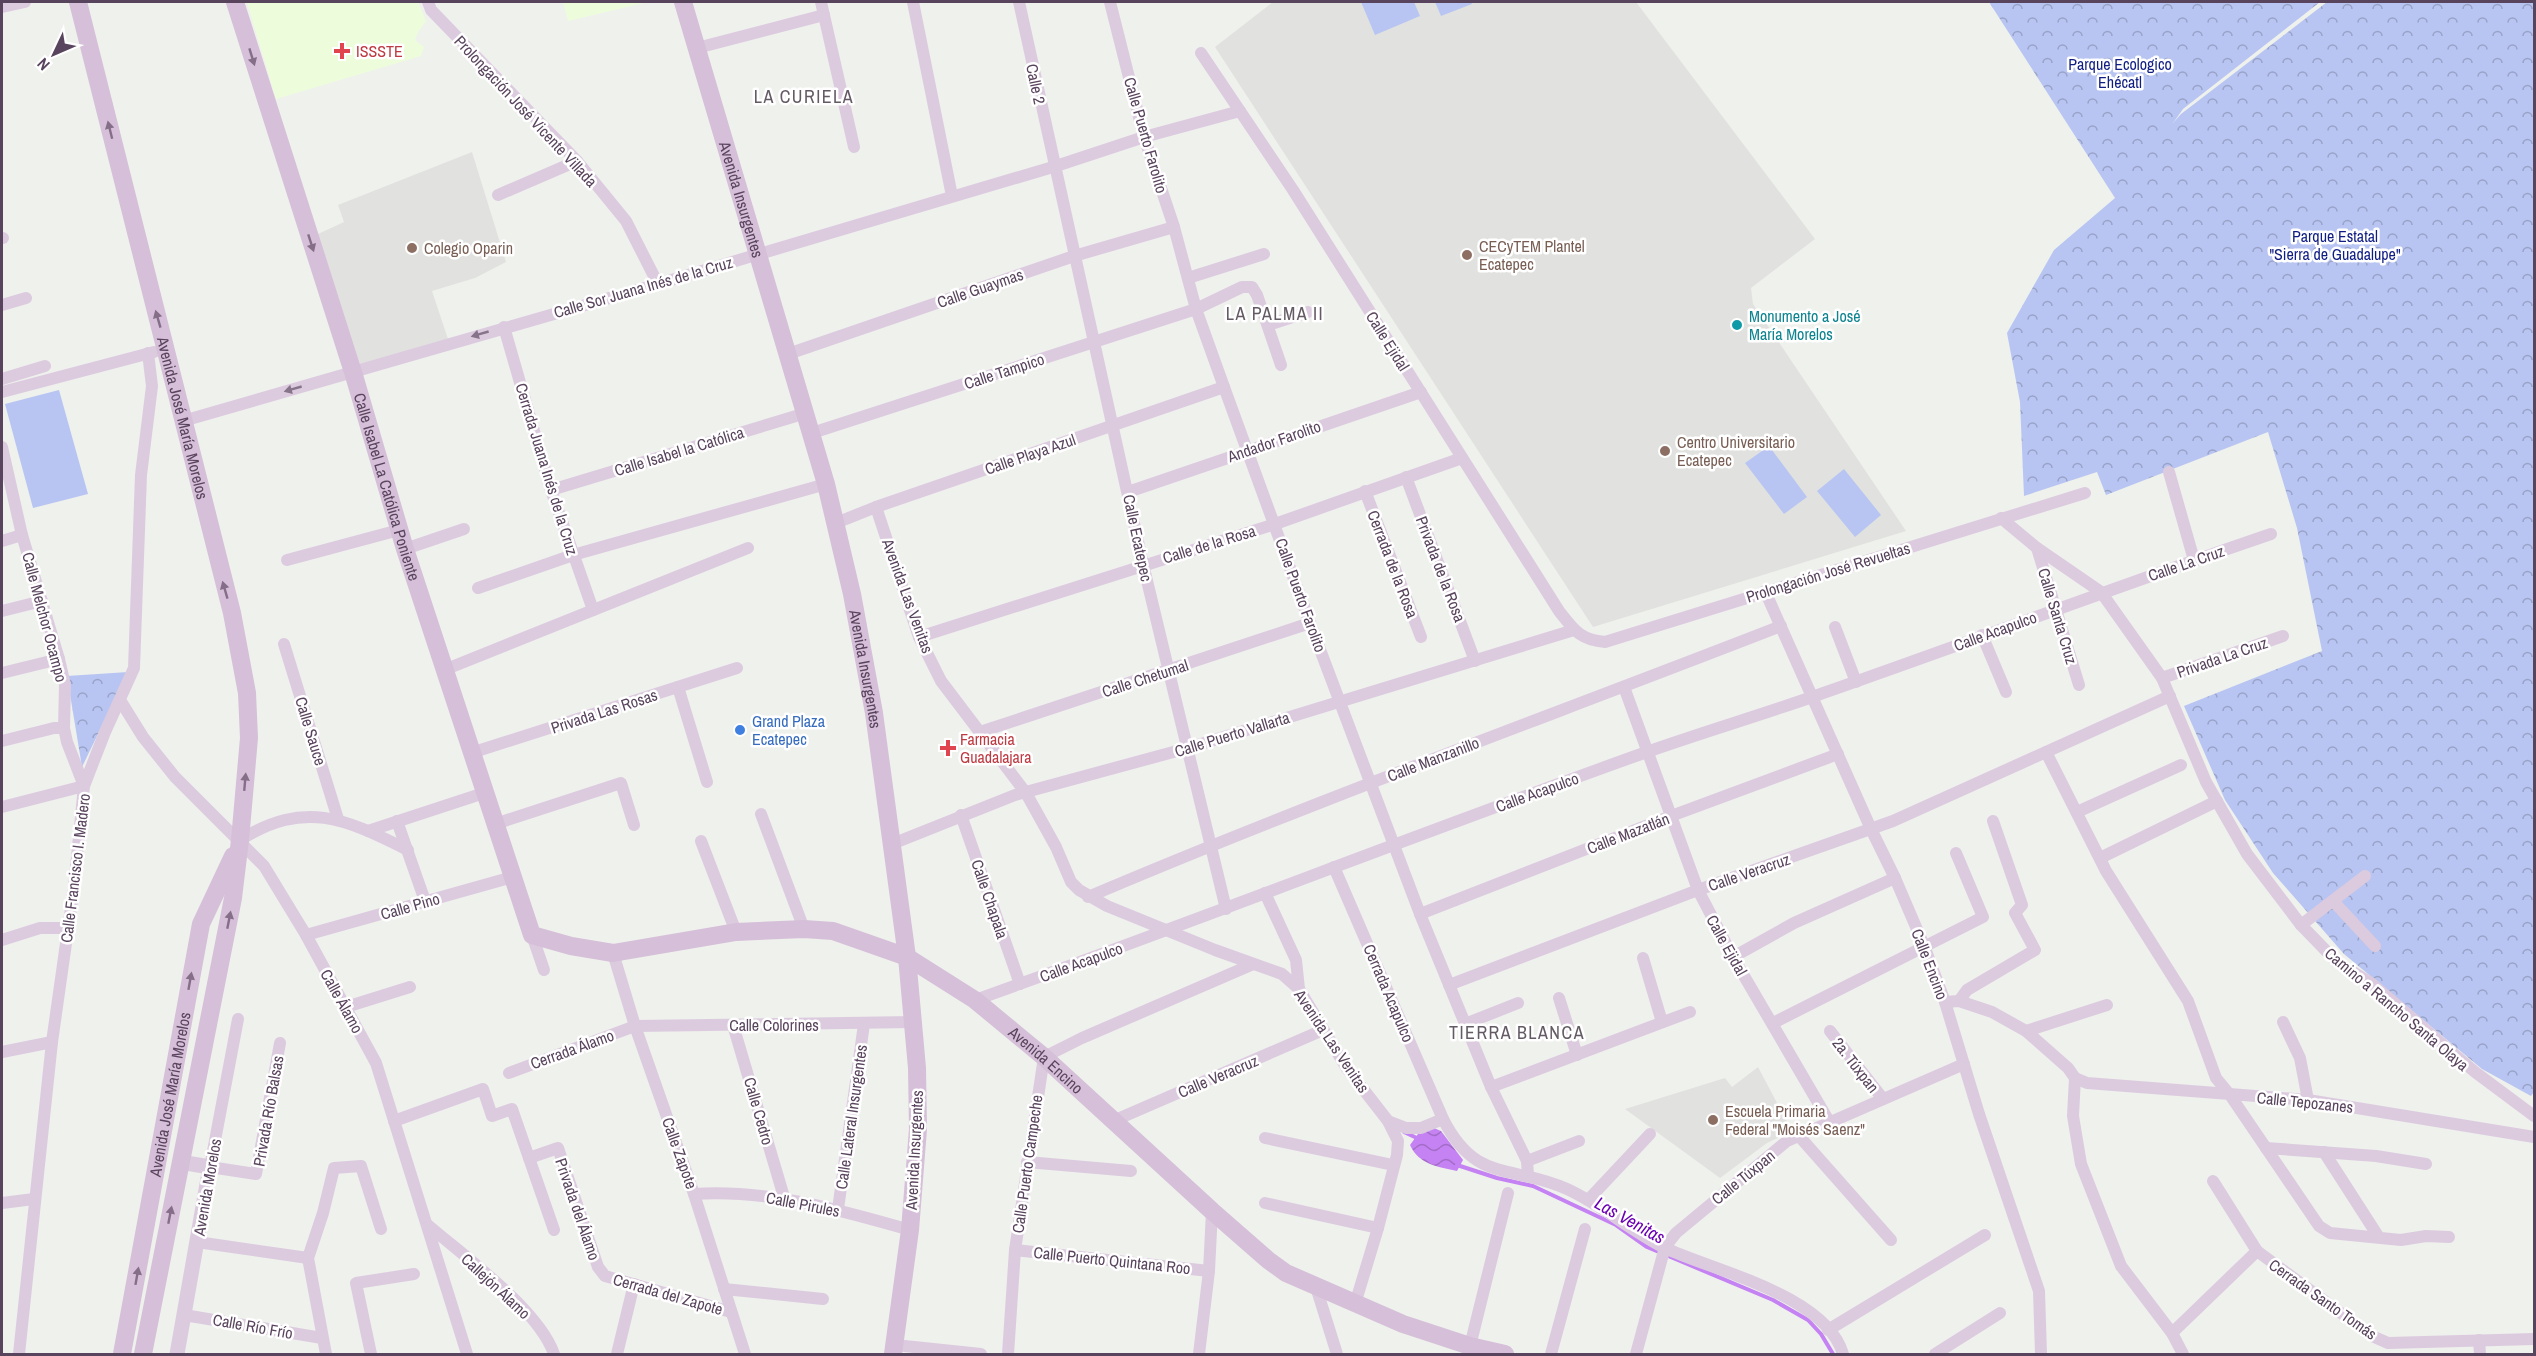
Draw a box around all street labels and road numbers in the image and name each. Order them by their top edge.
street label: Prolongación José Vicente Villada [450,30,603,192]
street label: Calle 2 [1021,62,1051,106]
street label: Calle Puerto Farolito [1119,74,1173,196]
street label: Avenida Insurgentes [714,138,769,260]
street label: Calle Sor Juana Inés de la Cruz [551,251,735,323]
street label: Calle Guaymas [934,263,1026,313]
street label: Calle Ejidal [1361,307,1415,375]
street label: Avenida José María Morelos [152,333,214,502]
street label: Calle Tampico [961,348,1047,394]
street label: Cerrada Juana Inés de la Cruz [510,380,584,558]
street label: Calle Isabel La Católica Poniente [349,390,426,583]
street label: Andador Farolito [1224,415,1323,468]
street label: Calle Isabel la Católica [612,421,747,481]
street label: Calle Playa Azul [982,428,1078,480]
street label: Calle Ecatepec [1118,493,1158,584]
street label: Cerrada de la Rosa [1362,507,1424,622]
street label: Privada de la Rosa [1411,513,1472,626]
street label: Calle de la Rosa [1160,519,1259,569]
street label: Avenida Las Venitas [877,535,939,656]
street label: Calle Puerto Farolito [1270,535,1332,655]
street label: Prolongación José Revueltas [1743,537,1913,607]
street label: Calle La Cruz [2145,540,2228,586]
street label: Calle Melchor Ocampo [17,550,73,684]
street label: Calle Santa Cruz [2033,565,2083,667]
street label: Calle Acapulco [1950,606,2040,656]
street label: Avenida Insurgentes [844,607,887,730]
street label: Privada La Cruz [2174,631,2271,683]
street label: Calle Chetumal [1099,654,1191,702]
street label: Privada Las Rosas [548,683,660,739]
street label: Calle Sauce [290,694,332,768]
street label: Calle Puerto Vallarta [1172,706,1293,762]
street label: Calle Manzanillo [1384,731,1482,787]
street label: Calle Acapulco [1492,767,1582,817]
street label: Calle Francisco I. Madero [55,792,95,944]
street label: Calle Mazatlán [1584,807,1672,859]
street label: Calle Veracruz [1705,848,1793,896]
street label: Calle Chapala [966,856,1014,942]
street label: Calle Pino [378,887,442,925]
street label: Calle Ejidal [1701,911,1753,979]
street label: Calle Encino [1906,925,1954,1003]
street label: Calle Acapulco [1036,937,1126,987]
street label: Cerrada Acapulco [1358,941,1420,1045]
street label: Camino a Rancho Santa Olaya [2320,942,2474,1076]
street label: Calle Álamo [315,965,369,1037]
street label: Avenida Las Venitas [1289,984,1375,1097]
street label: Avenida José María Morelos [144,1010,196,1179]
street label: Calle Colorines [729,1014,819,1036]
street label: Avenida Encino [1003,1021,1088,1099]
street label: Cerrada Álamo [527,1024,617,1074]
street label: 2a. Túxpan [1828,1033,1884,1097]
street label: Calle Lateral Insurgentes [830,1043,872,1191]
street label: Calle Veracruz [1174,1049,1262,1103]
street label: Privada Río Balsas [247,1054,289,1168]
street label: Calle Cedro [739,1075,779,1147]
street label: Calle Tepozanes [2256,1086,2354,1118]
street label: Avenida Insurgentes [900,1089,928,1212]
street label: Calle Puerto Campeche [1006,1094,1048,1234]
street label: Calle Zapote [657,1114,703,1192]
street label: Avenida Morelos [187,1137,226,1238]
street label: Calle Túxpan [1707,1145,1779,1209]
street label: Privada del Álamo [550,1155,606,1263]
street label: Calle Pirules [764,1186,842,1222]
street label: Calle Puerto Quintana Roo [1033,1241,1191,1279]
street label: Callejón Álamo [456,1248,536,1324]
street label: Cerrada Santo Tomás [2265,1253,2381,1345]
street label: Cerrada del Zapote [611,1268,725,1320]
street label: Calle Río Frío [211,1308,295,1344]

